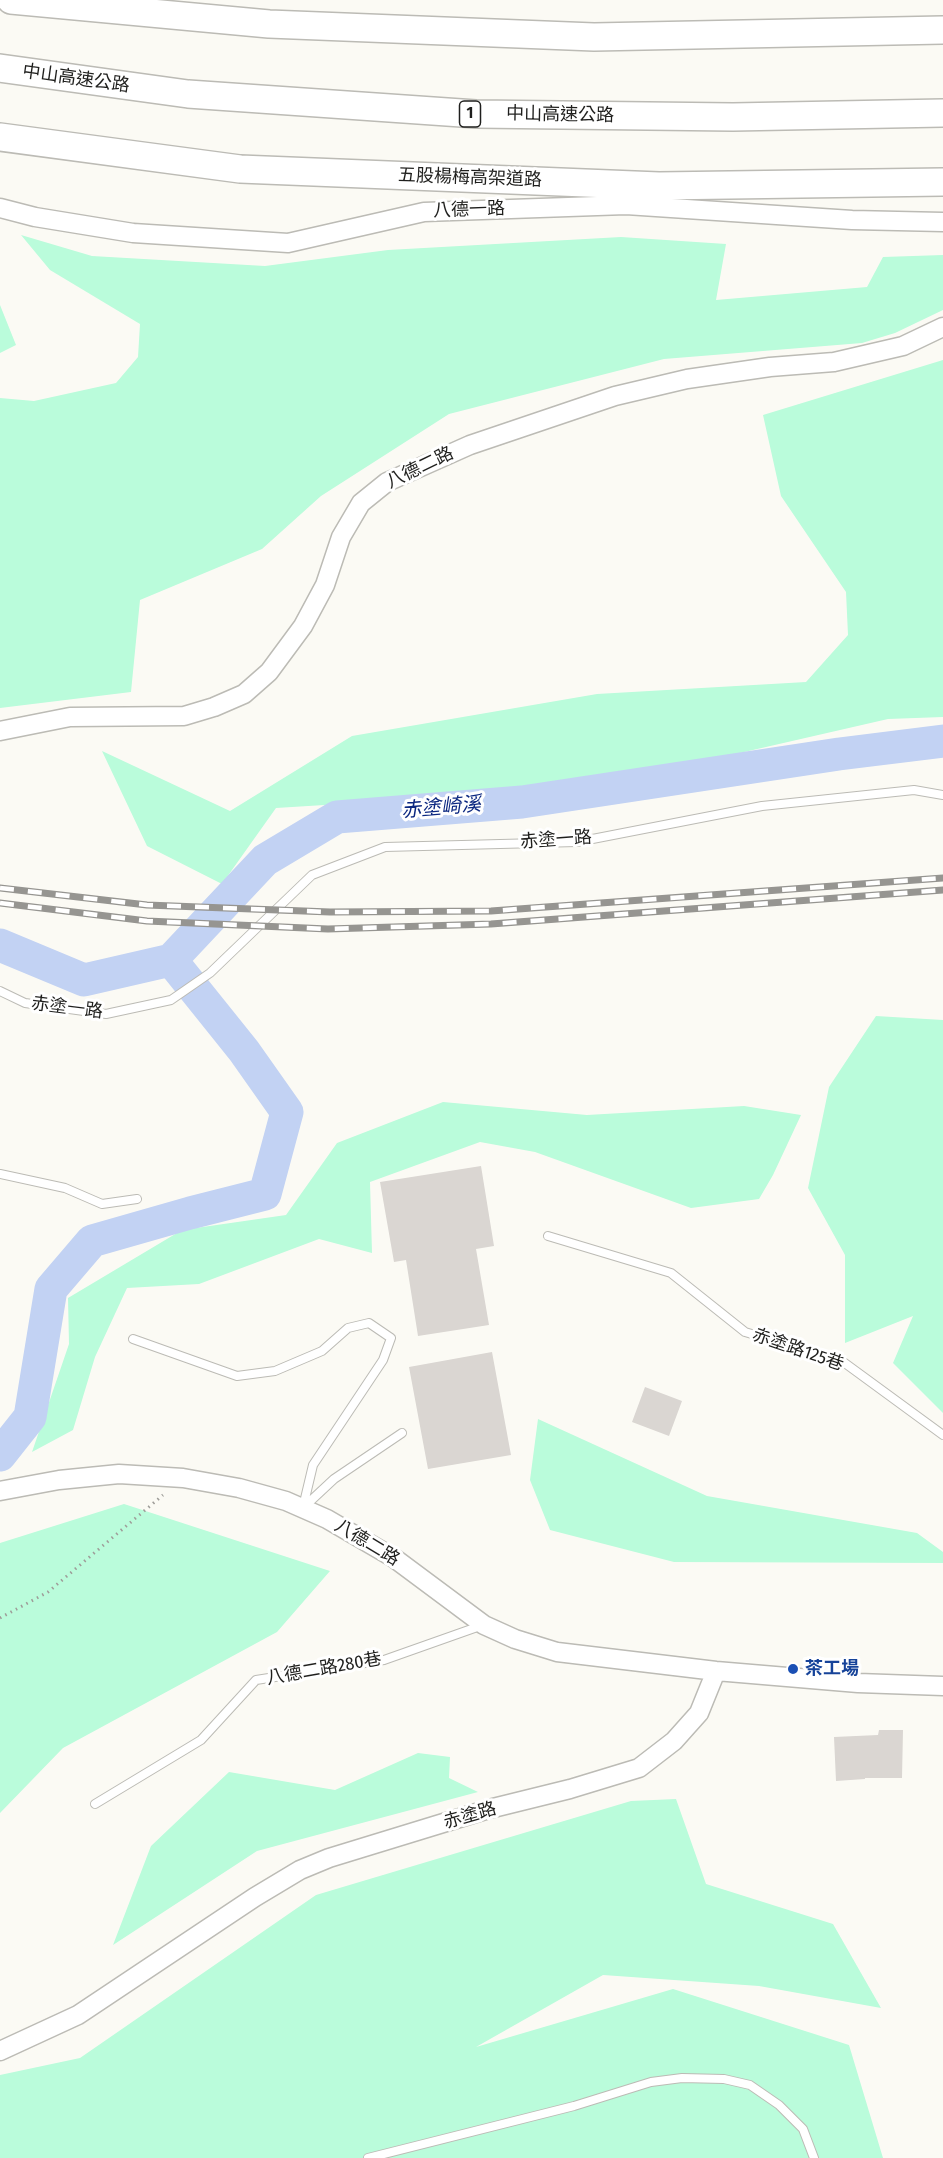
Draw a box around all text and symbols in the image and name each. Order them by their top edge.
street label: 中山高速公路 [21,61,131,97]
road number: 1 [460,101,480,127]
street label: 中山高速公路 [506,103,614,127]
street label: 五股楊梅高架道路 [398,165,542,191]
street label: 八德一路 [433,198,505,222]
street label: 八德二路 [383,443,457,493]
water label: 赤塗崎溪 [400,793,482,823]
street label: 赤塗一路 [519,827,593,853]
street label: 赤塗一路 [30,993,104,1023]
street label: 赤塗路125巷 [749,1324,847,1376]
street label: 八德二路 [331,1515,403,1571]
street label: 八德二路280巷 [265,1648,383,1690]
place label: 茶工場 [805,1658,859,1680]
marker: 茶工場 [786,1662,800,1676]
street label: 赤塗路 [441,1798,499,1834]

